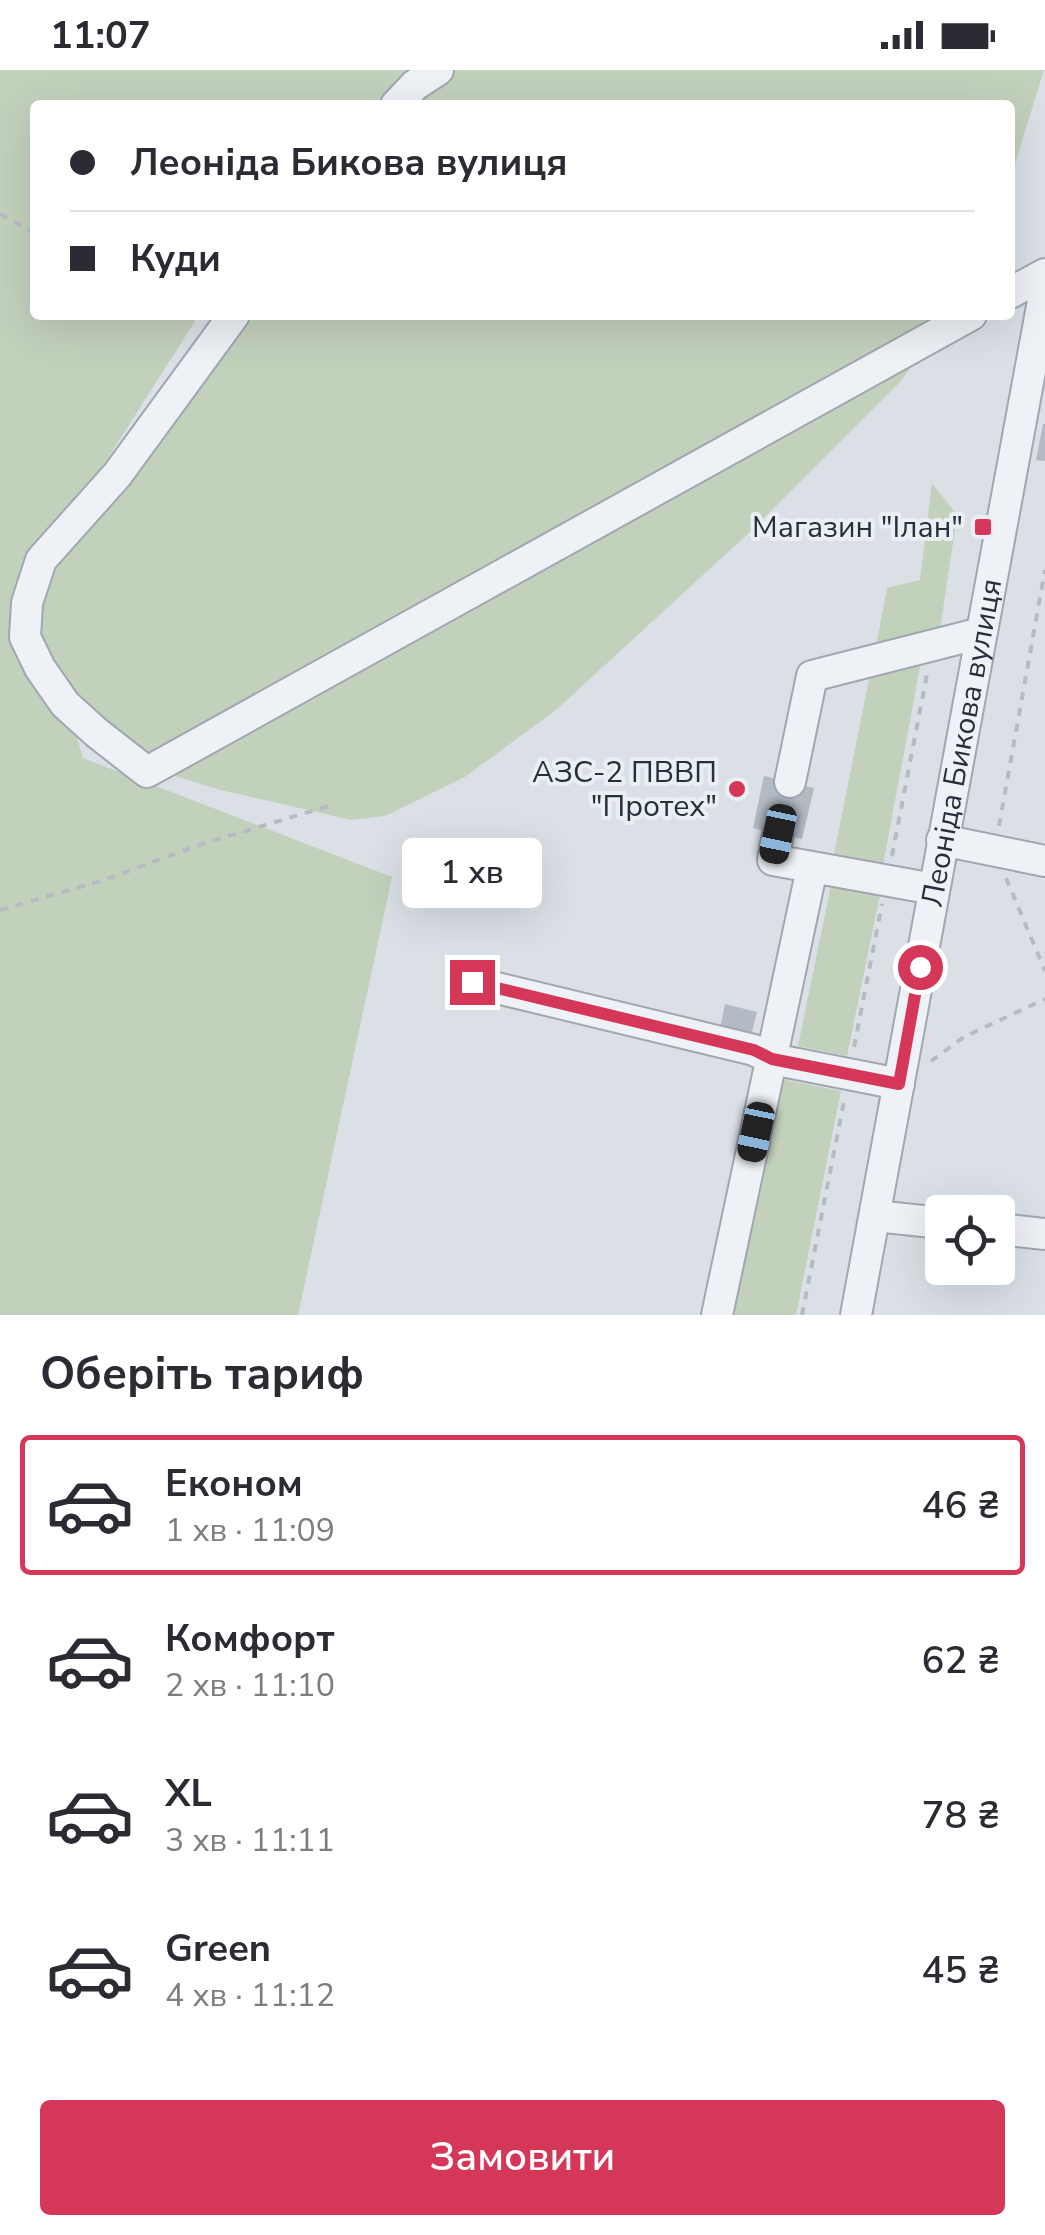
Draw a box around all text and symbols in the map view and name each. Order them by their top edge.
text: 11:07 [50,10,151,61]
text: Леоніда Бикова вулиця [130,137,567,188]
text: Куди [130,233,221,284]
place label: Магазин "Ілан" [752,507,963,548]
marker: Магазин "Ілан" [972,516,994,538]
street label: Леоніда Бикова вулиця [912,575,1012,910]
place label: АЗС-2 ПВВП "Протех" [532,752,717,827]
marker: АЗС-2 ПВВП "Протех" [726,778,748,800]
car [757,802,799,866]
callout: 1 хв [402,837,542,907]
text: 1 хв [441,851,503,894]
route start [898,945,943,990]
route end [450,960,495,1005]
car [735,1100,777,1164]
map controls [925,1195,1015,1285]
button: locate [925,1195,1015,1285]
text: Оберіть тариф [40,1344,364,1405]
text: Економ [165,1458,303,1509]
icon: car [45,1460,135,1550]
text: 46 ₴ [922,1480,1000,1531]
text: 1 хв · 11:09 [165,1509,335,1552]
text: Комфорт [165,1613,334,1664]
icon: car [45,1615,135,1705]
text: 62 ₴ [922,1635,1000,1686]
text: 2 хв · 11:10 [165,1664,335,1707]
text: XL [165,1768,212,1819]
icon: car [45,1770,135,1860]
text: 78 ₴ [922,1790,1000,1841]
text: 3 хв · 11:11 [165,1819,335,1862]
text: Green [165,1923,271,1974]
icon: car [45,1925,135,2015]
text: 45 ₴ [922,1945,1000,1996]
text: 4 хв · 11:12 [165,1974,335,2017]
button: Замовити [40,2100,1005,2215]

